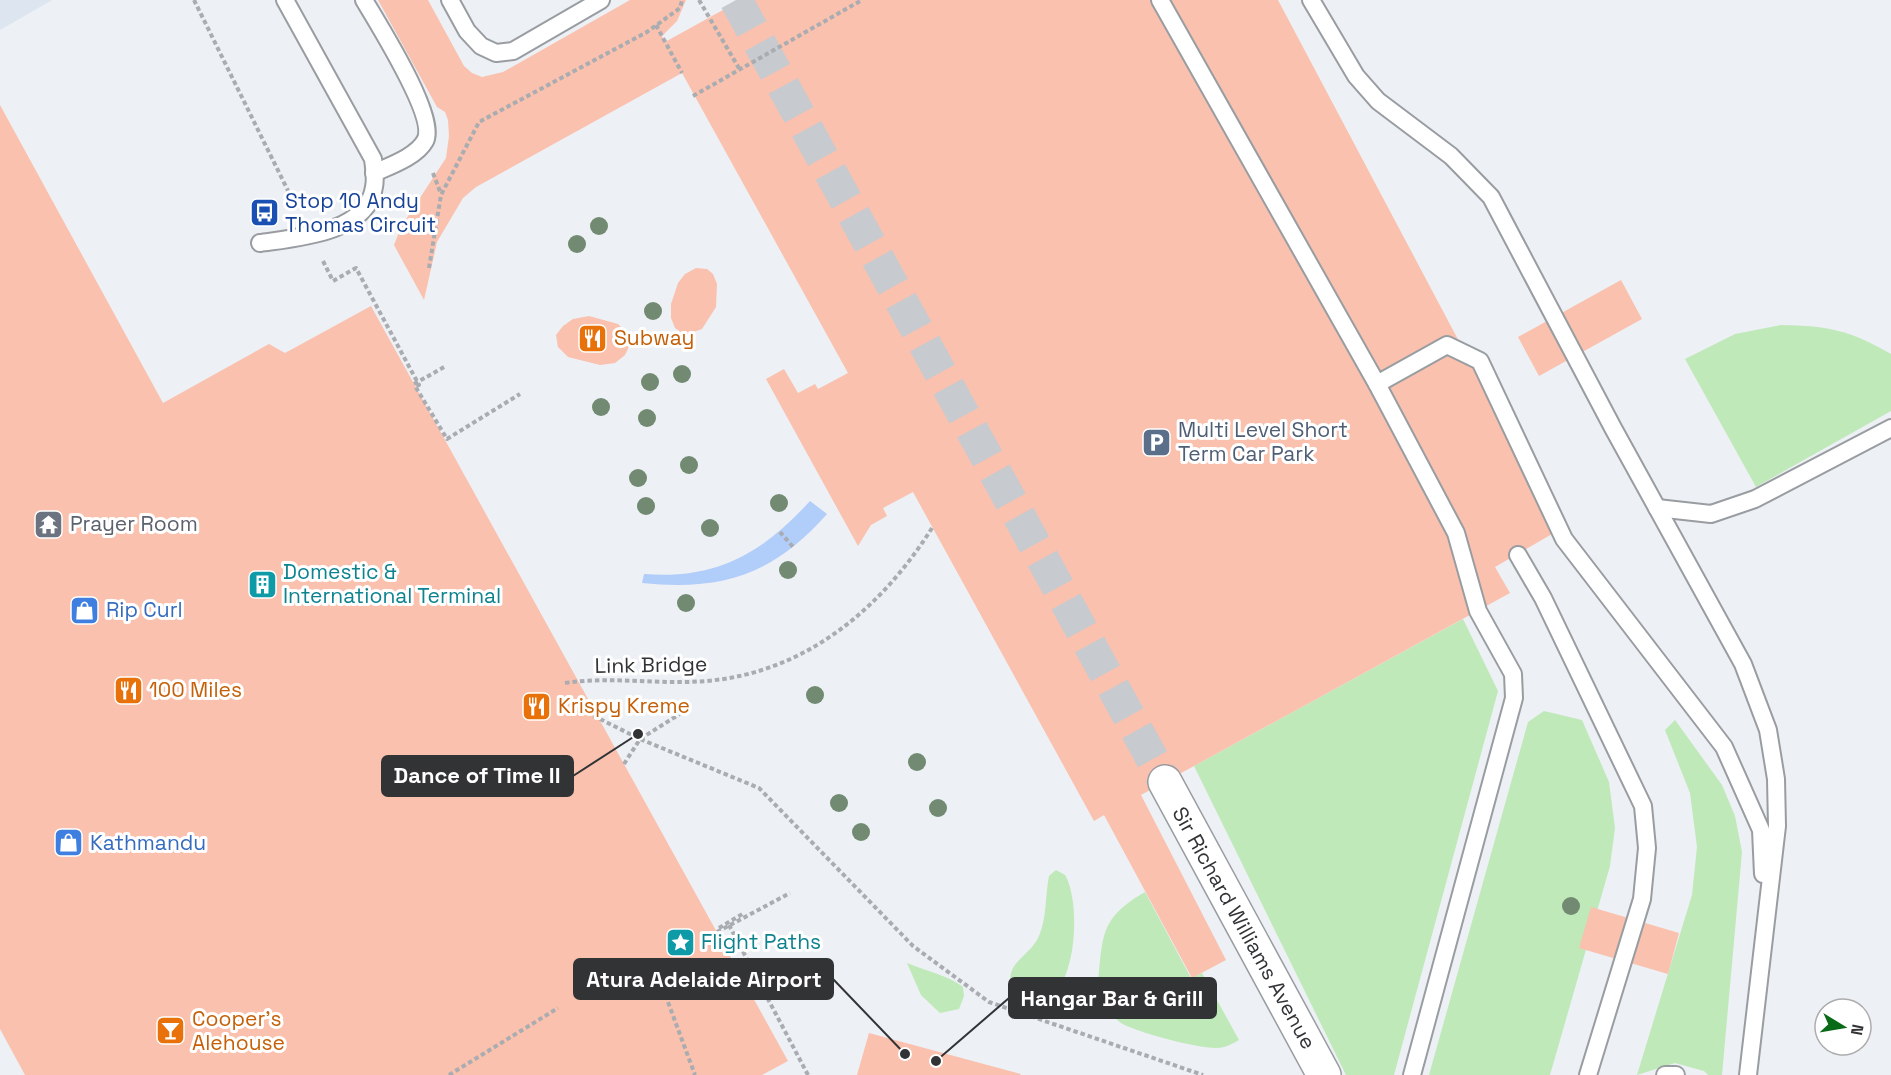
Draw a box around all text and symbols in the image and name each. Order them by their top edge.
place label: Stop 10 Andy Thomas Circuit [285,187,436,238]
bus stop icon: Stop 10 Andy Thomas Circuit [248,197,280,229]
restaurant icon: Subway [577,322,609,354]
place label: Subway [614,324,694,351]
place label: Multi Level Short Term Car Park [1178,416,1348,467]
parking icon: Multi Level Short Term Car Park [1141,426,1173,458]
temple icon: Prayer Room [33,508,65,540]
place label: Prayer Room [70,510,198,537]
place label: Domestic & International Terminal [283,558,501,609]
building icon: Domestic & International Terminal [246,568,278,600]
shop icon: Rip Curl [69,594,101,626]
place label: Rip Curl [106,596,183,623]
street label: Link Bridge [594,650,707,679]
restaurant icon: 100 Miles [112,674,144,706]
place label: 100 Miles [149,676,242,703]
restaurant icon: Krispy Kreme [521,690,553,722]
place label: Krispy Kreme [558,692,690,719]
callout: Dance of Time II [382,756,573,796]
text: Dance of Time II [394,761,560,789]
street label: Sir Richard Williams Avenue [1166,802,1322,1054]
shop icon: Kathmandu [53,827,85,859]
place label: Kathmandu [90,829,206,856]
place icon: Flight Paths [664,926,696,958]
place label: Flight Paths [701,928,821,955]
callout: Atura Adelaide Airport [574,959,833,999]
text: Atura Adelaide Airport [586,965,822,993]
callout: Hangar Bar & Grill [1009,978,1216,1018]
text: Hangar Bar & Grill [1021,984,1203,1012]
north arrow [1813,997,1873,1057]
place label: Cooper's Alehouse [192,1005,285,1056]
bar icon: Cooper's Alehouse [155,1015,187,1047]
text: N [1846,1022,1869,1037]

